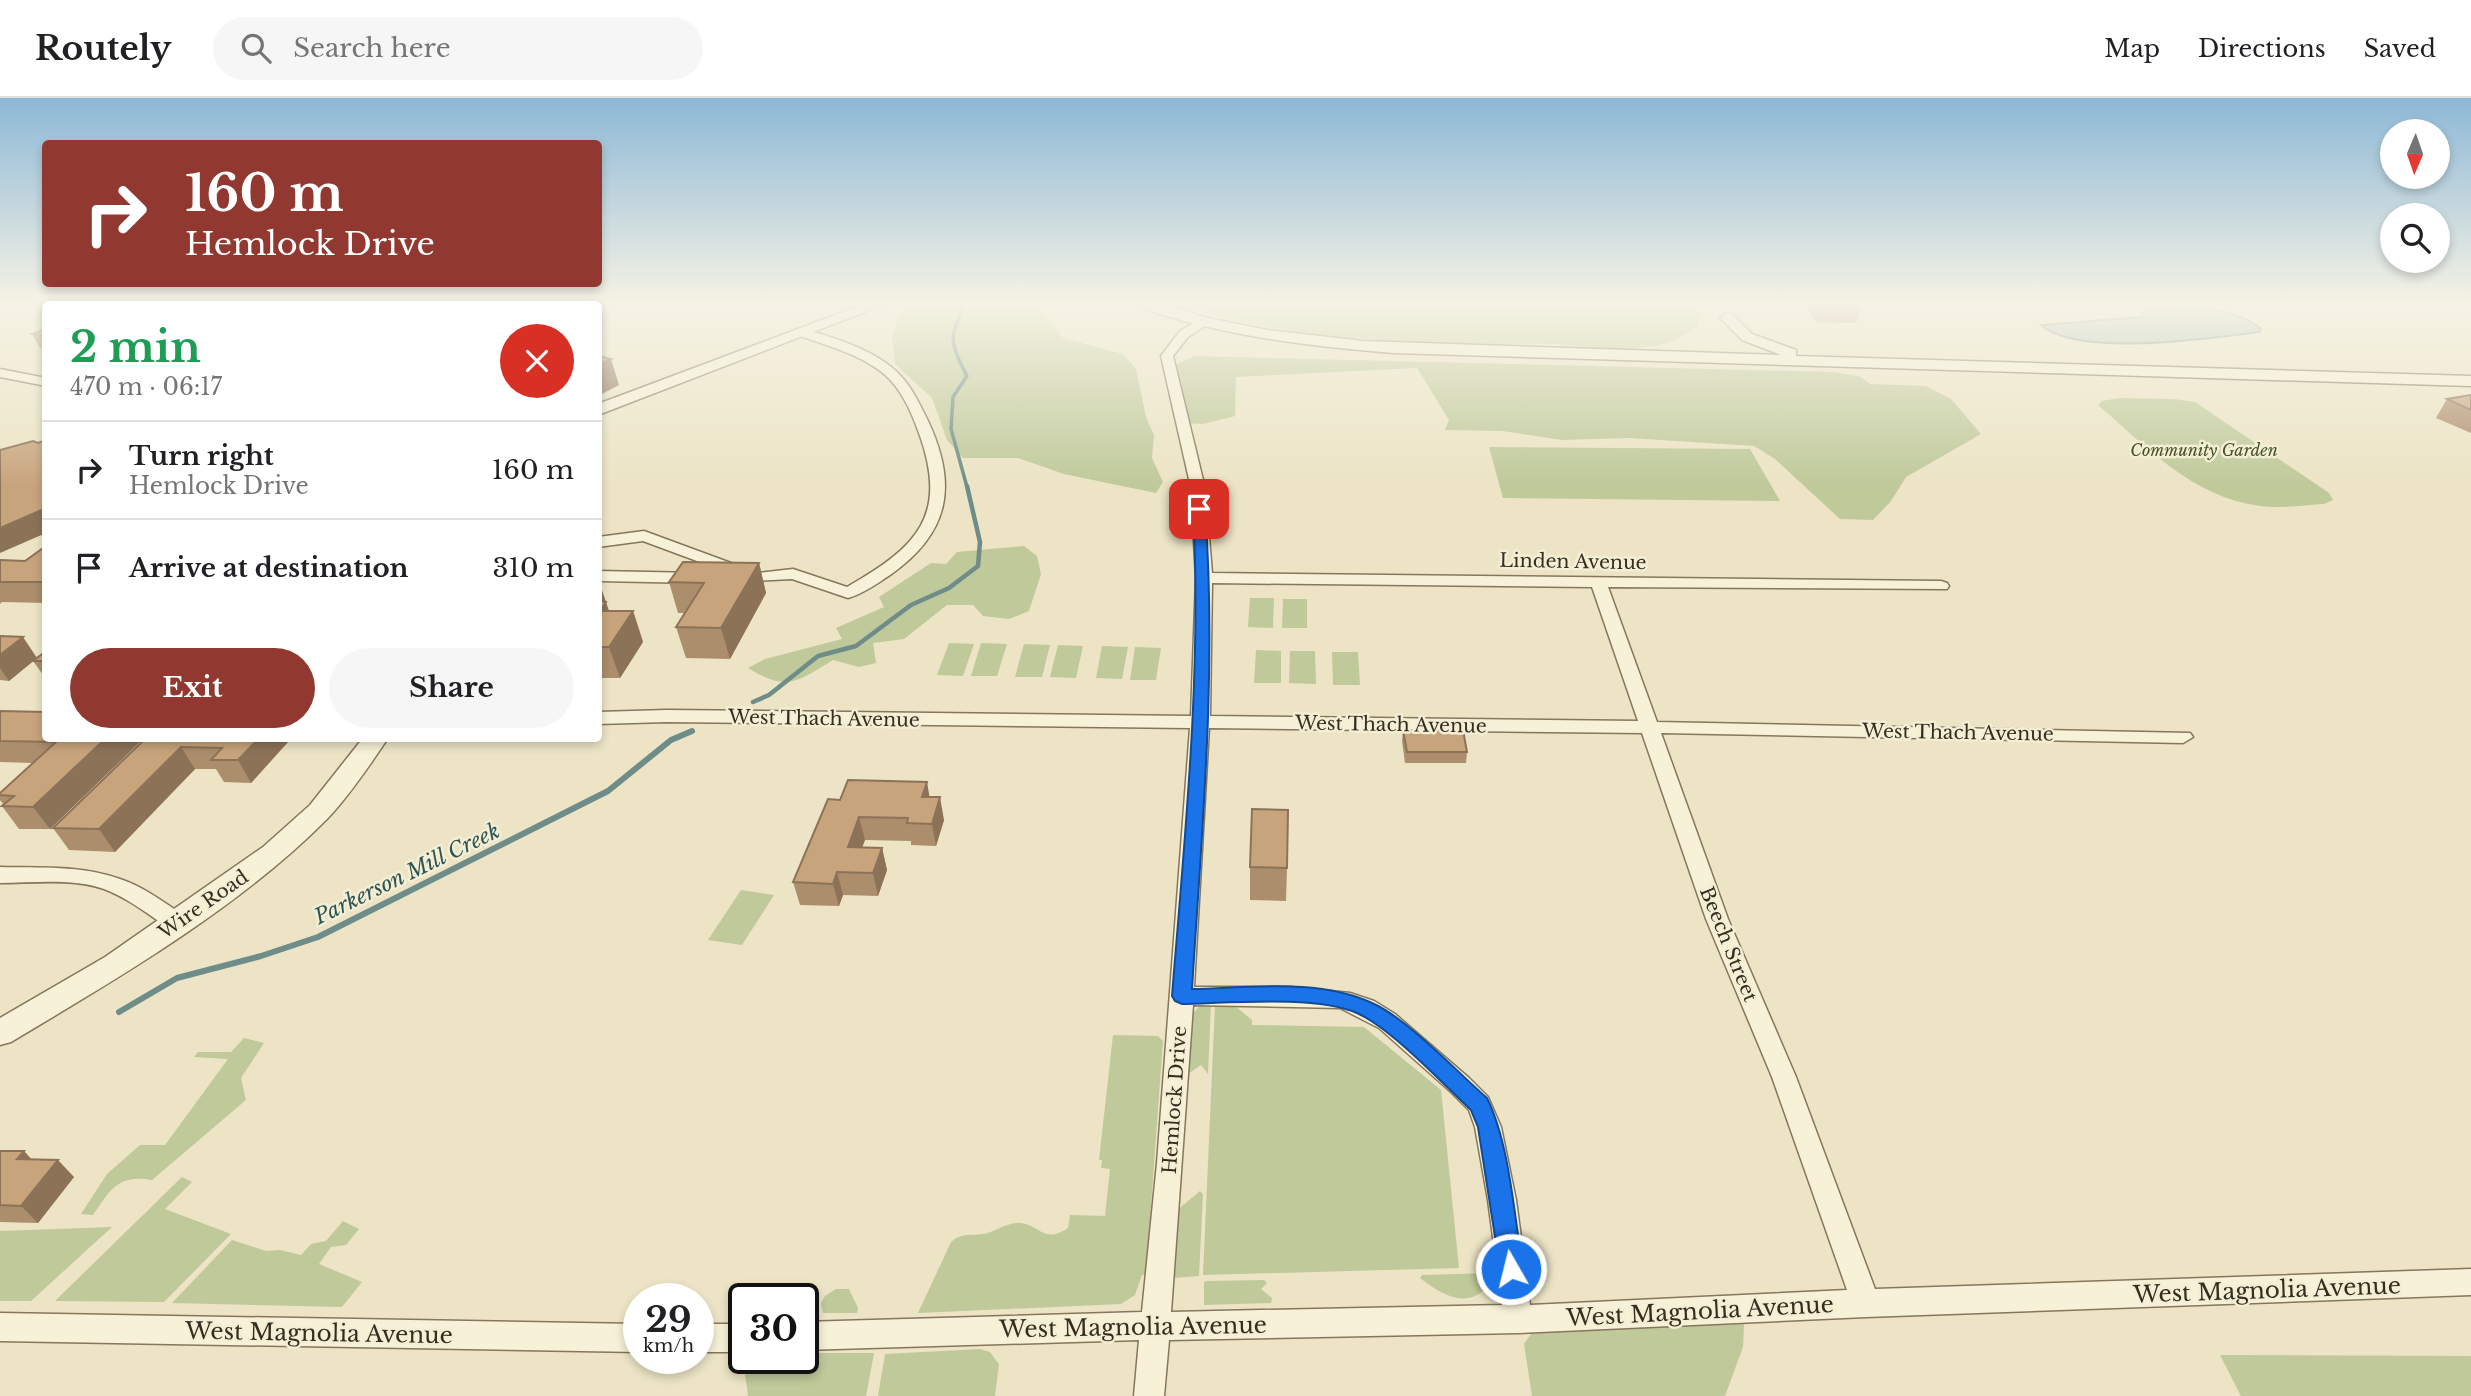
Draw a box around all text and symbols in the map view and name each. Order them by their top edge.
search box [213,17,703,80]
text: Routely [35,28,171,69]
icon: search [237,29,275,67]
text: Search here [293,32,451,64]
text: Map [2104,34,2160,63]
text: Directions [2198,34,2326,63]
text: Saved [2364,34,2436,63]
north arrow [2380,119,2450,189]
map controls [2380,119,2450,273]
text: 160 m [185,163,344,224]
icon: right [70,168,161,259]
button: search [2380,203,2450,273]
text: Hemlock Drive [185,224,435,264]
text: 2 min [70,321,201,373]
button: close [500,324,574,398]
text: 470 m · 06:17 [70,373,222,401]
text: Turn right [129,440,274,472]
park label: Community Garden [2130,440,2278,460]
icon: right [70,451,108,489]
text: 160 m [492,454,574,486]
text: Hemlock Drive [129,472,309,500]
pin [1169,479,1229,539]
icon: arrive [1180,490,1218,528]
icon: arrive [70,549,108,587]
street label: Linden Avenue [1499,549,1647,574]
text: Arrive at destination [129,552,409,584]
text: 310 m [492,552,574,584]
button: Exit [70,648,315,728]
button: Share [329,648,574,728]
street label: West Thach Avenue [727,705,920,732]
street label: West Thach Avenue [1294,711,1487,738]
street label: West Thach Avenue [1861,719,2054,746]
water label: Parkerson Mill Creek [309,818,504,931]
street label: Wire Road [153,865,253,944]
street label: Beech Street [1695,883,1762,1006]
street label: Hemlock Drive [1158,1025,1191,1175]
position arrow [1474,1232,1548,1306]
street label: West Magnolia Avenue [2132,1271,2401,1309]
speed limit sign: 30 [728,1283,819,1374]
street label: West Magnolia Avenue [1565,1290,1834,1332]
text: 29 [645,1298,692,1341]
street label: West Magnolia Avenue [998,1311,1267,1343]
street label: West Magnolia Avenue [184,1317,453,1349]
text: km/h [643,1335,694,1357]

